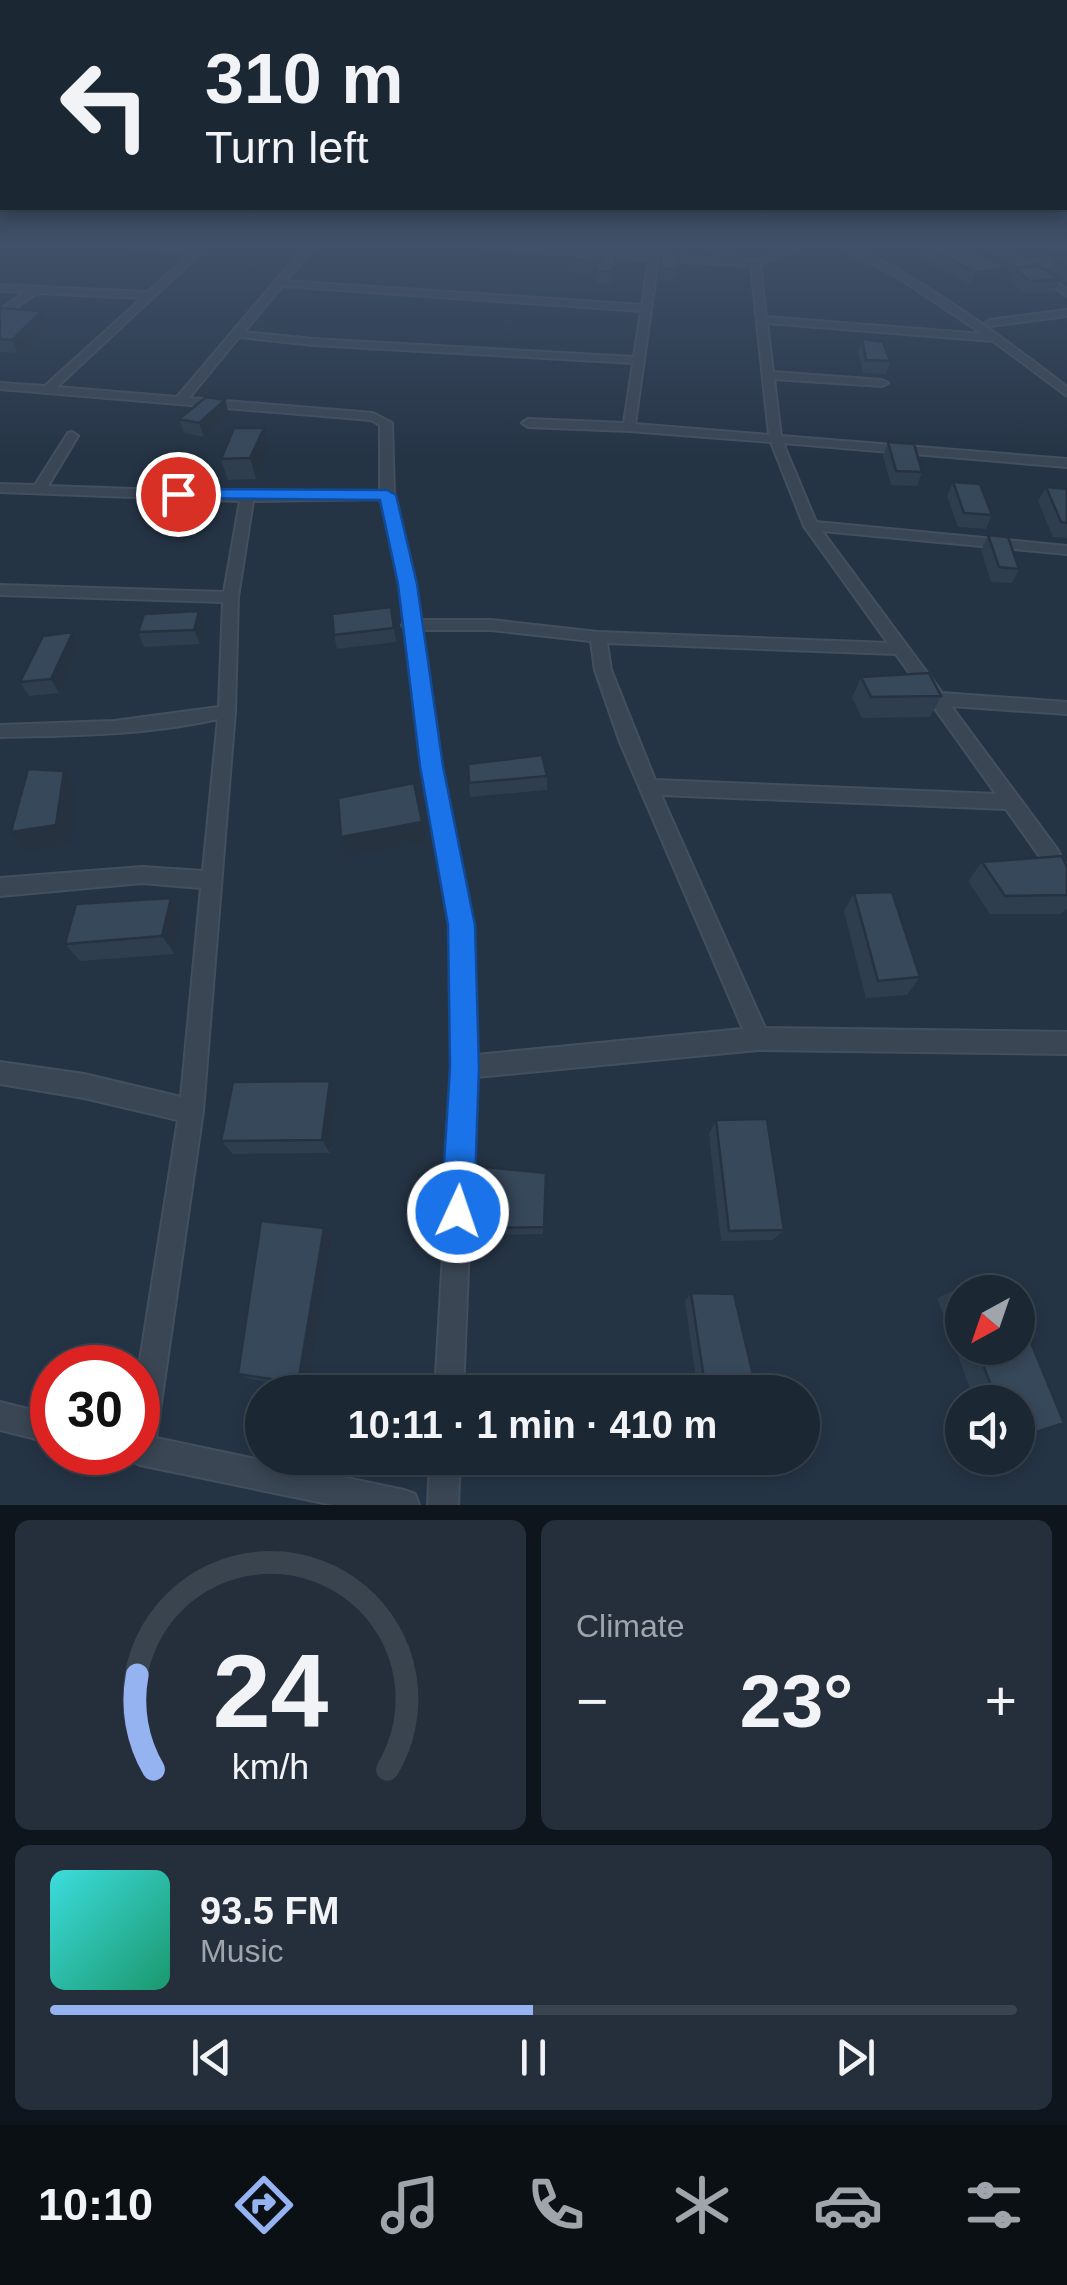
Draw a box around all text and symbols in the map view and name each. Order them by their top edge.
icon: left [40,40,170,170]
text: 310 m [205,40,403,118]
text: Turn left [205,122,368,173]
pin [136,452,221,537]
icon: arrive [151,467,206,522]
position arrow [406,1160,510,1264]
north arrow [945,1275,1035,1365]
map controls [945,1275,1035,1475]
speed limit sign: 30 [30,1345,160,1475]
button: sound [945,1385,1035,1475]
text: 10:11 · 1 min · 410 m [348,1404,717,1446]
text: Climate [576,1608,684,1644]
text: 24 [213,1633,328,1749]
text: 23° [740,1659,853,1743]
text: − [576,1670,608,1732]
text: + [985,1670,1017,1732]
text: km/h [232,1747,309,1787]
text: 93.5 FM [200,1890,339,1932]
text: Music [200,1933,284,1969]
icon: previous [184,2030,239,2085]
icon: pause [506,2030,561,2085]
icon: next [828,2030,883,2085]
icon: directions [229,2170,299,2240]
icon: music [375,2170,445,2240]
icon: phone [521,2170,591,2240]
icon: climate [667,2170,737,2240]
icon: car [813,2170,883,2240]
icon: filters [959,2170,1029,2240]
text: 10:10 [38,2179,153,2230]

